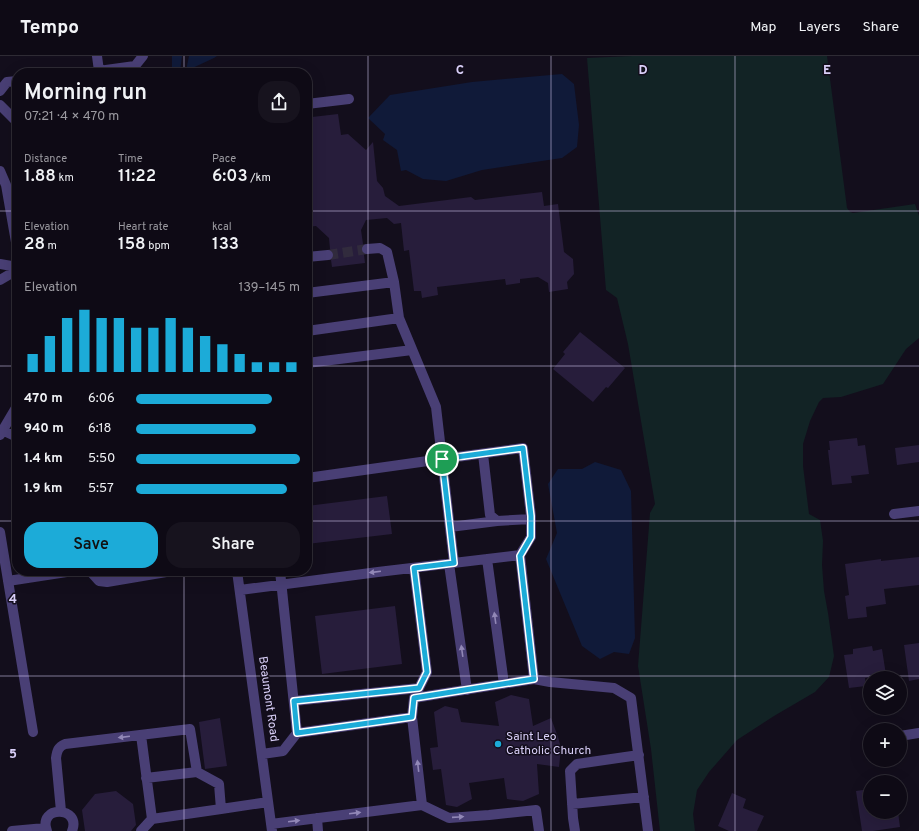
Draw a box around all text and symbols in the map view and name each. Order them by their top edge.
text: Tempo [20,16,79,40]
text: Map [750,19,776,36]
text: Layers [798,19,840,36]
text: Share [862,19,899,36]
text: C [456,63,464,79]
text: D [638,63,648,79]
text: E [823,63,831,79]
text: Morning run [24,80,147,107]
button: share [258,81,300,123]
text: 07:21 · 4 × 470 m [24,109,119,125]
text: Distance [24,152,67,166]
text: Time [118,152,143,166]
text: Pace [212,152,236,166]
text: 1.88 [24,166,56,188]
text: 11:22 [118,166,156,188]
text: 6:03 [212,166,248,188]
text: km [56,171,74,185]
text: /km [248,171,271,185]
text: Elevation [24,220,69,234]
text: Heart rate [118,220,168,234]
text: kcal [212,220,232,234]
text: 28 [24,234,45,256]
text: 158 [118,234,146,256]
text: 133 [212,234,239,256]
text: m [45,239,57,253]
text: bpm [146,239,170,253]
text: Elevation [24,280,77,296]
text: 139–145 m [238,280,300,296]
text: 470 m [24,391,63,407]
text: 6:06 [88,391,115,407]
text: 940 m [24,421,64,437]
text: 6:18 [88,421,111,437]
pin [425,442,459,476]
icon: arrive [431,448,453,470]
text: 1.4 km [24,451,63,467]
text: 5:50 [88,451,115,467]
text: 1.9 km [24,481,62,497]
text: 5:57 [88,481,114,497]
button: Save [24,522,158,568]
button: Share [166,522,300,568]
one-way arrow [369,569,381,575]
text: 4 [9,592,17,608]
one-way arrow [492,612,498,624]
one-way arrow [459,645,465,658]
street label: Beaumont Road [254,655,282,743]
map controls [863,671,907,819]
button: layers [863,671,907,715]
button: + [863,723,907,767]
place label: Saint Leo Catholic Church [506,729,591,759]
one-way arrow [118,733,130,740]
marker: Saint Leo Catholic Church [493,739,503,749]
text: 5 [9,747,17,763]
one-way arrow [414,760,421,772]
button: − [863,775,907,819]
one-way arrow [349,810,361,816]
one-way arrow [452,814,465,820]
one-way arrow [288,818,300,824]

